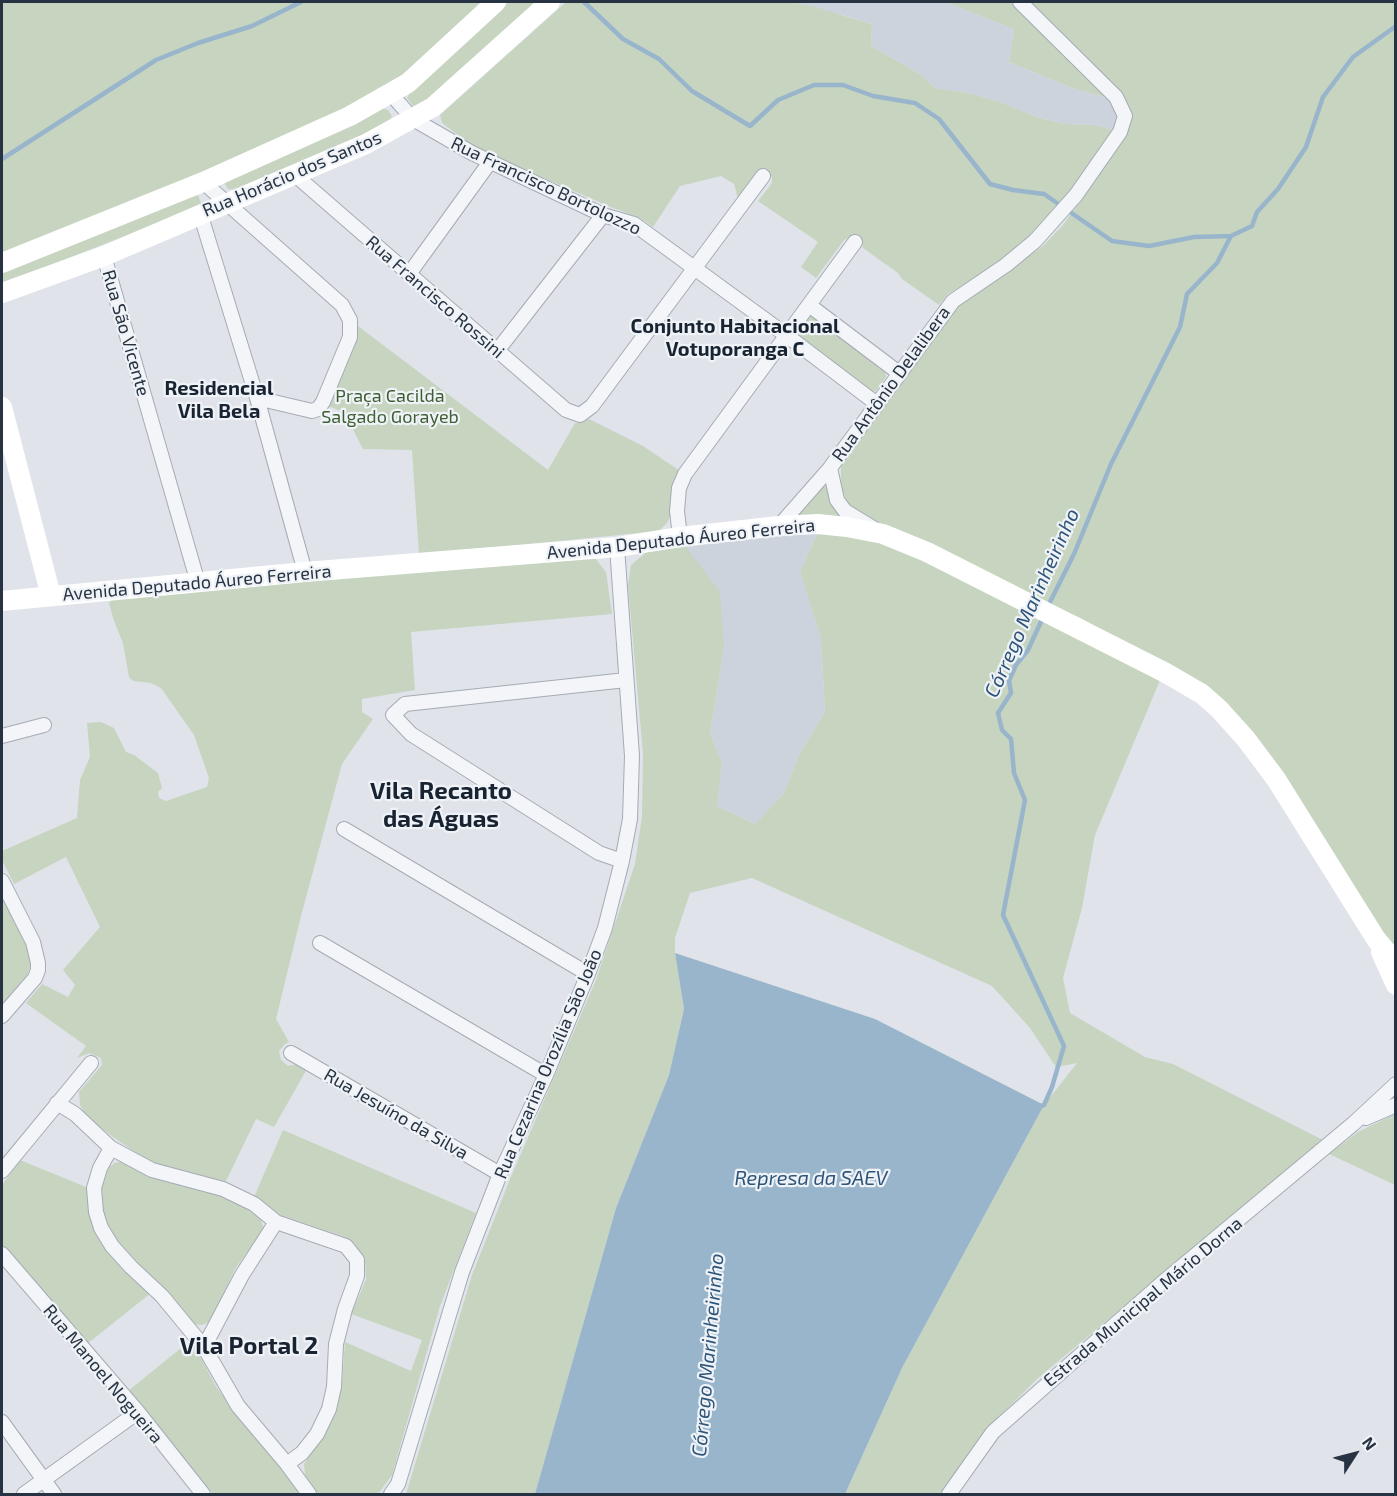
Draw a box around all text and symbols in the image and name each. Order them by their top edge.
street label: Rua Horácio dos Santos [199,126,385,222]
street label: Rua Francisco Bortolozzo [447,132,645,240]
street label: Rua Francisco Rossini [361,231,509,363]
street label: Rua São Vicente [98,267,154,399]
street label: Rua Antônio Delalibera [827,302,955,466]
district label: Conjunto Habitacional Votuporanga C [630,314,840,361]
district label: Residencial Vila Bela [164,376,274,423]
park label: Praça Cacilda Salgado Gorayeb [321,385,459,428]
water label: Córrego Marinheirinho [980,505,1084,701]
street label: Avenida Deputado Áureo Ferreira [546,514,816,564]
street label: Avenida Deputado Áureo Ferreira [62,560,332,606]
district label: Vila Recanto das Águas [370,777,512,833]
street label: Rua Cezarina Orozília São João [490,946,606,1182]
street label: Rua Jesuíno da Silva [320,1064,472,1164]
water label: Represa da SAEV [734,1166,888,1190]
street label: Estrada Municipal Mário Dorna [1039,1213,1247,1391]
water label: Córrego Marinheirinho [687,1252,729,1458]
street label: Rua Manoel Nogueira [38,1300,168,1448]
district label: Vila Portal 2 [180,1332,318,1360]
north arrow [1325,1424,1385,1484]
text: N [1359,1433,1381,1453]

